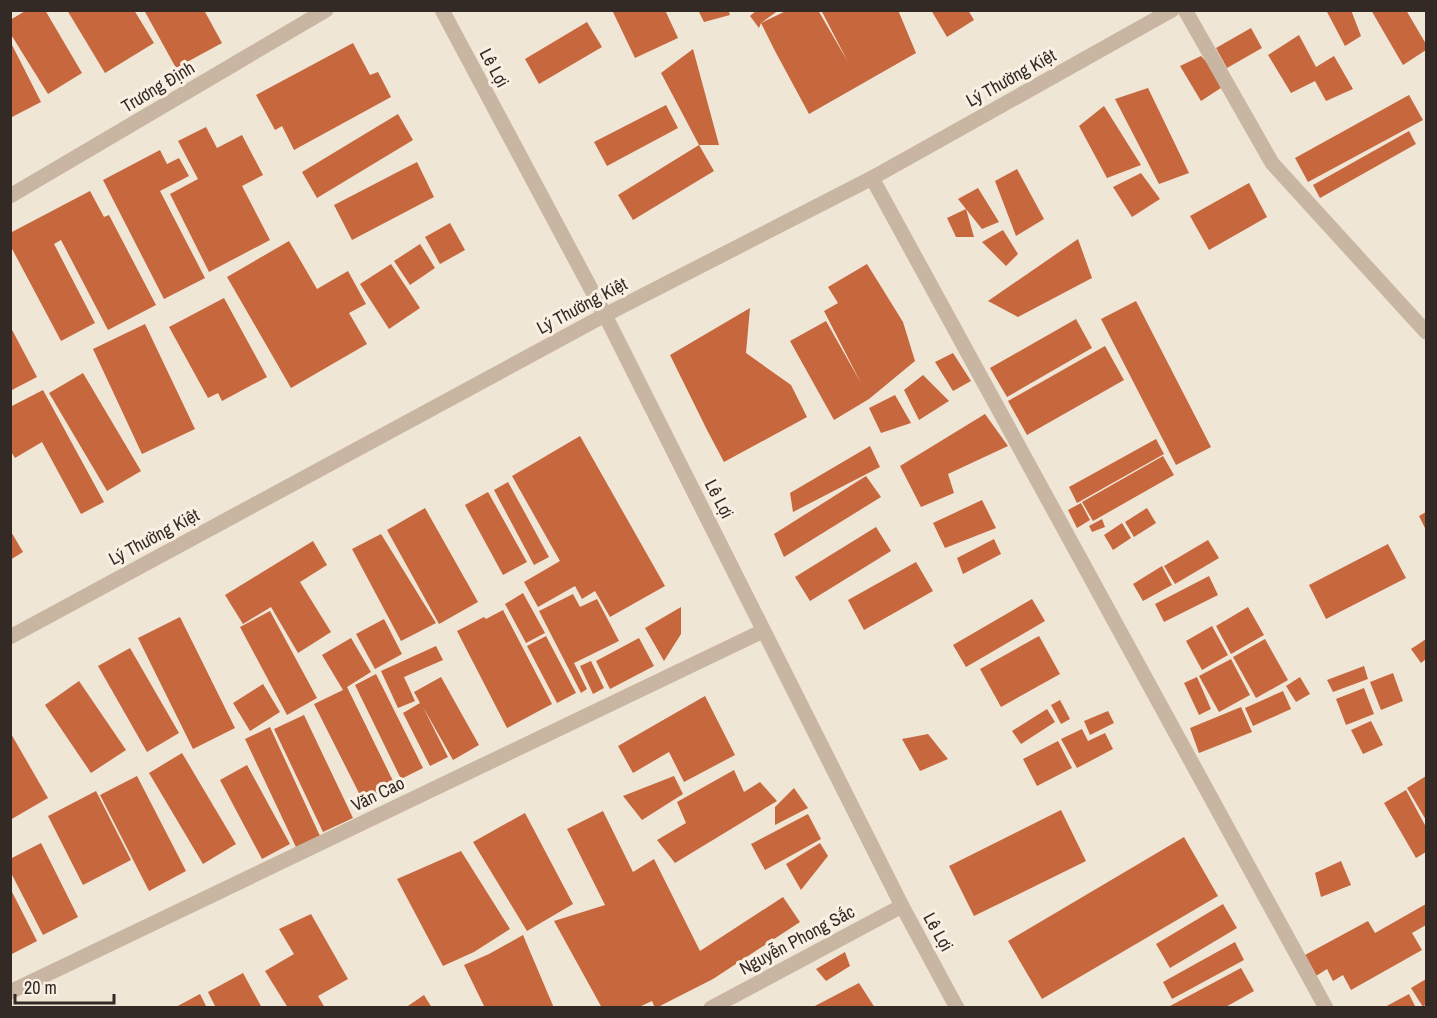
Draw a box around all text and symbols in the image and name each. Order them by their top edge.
street label: Lý Thường Kiệt [961,43,1060,113]
street label: Lê Lợi [474,44,515,92]
street label: Trương Định [116,55,199,118]
street label: Lý Thường Kiệt [532,271,631,340]
street label: Lê Lợi [699,475,740,523]
street label: Lý Thường Kiệt [104,502,203,571]
street label: Văn Cao [347,770,409,817]
street label: Nguyễn Phong Sắc [735,899,859,980]
street label: Lê Lợi [918,908,959,956]
scale bar [15,967,114,1005]
text: 20 m [24,975,57,1000]

